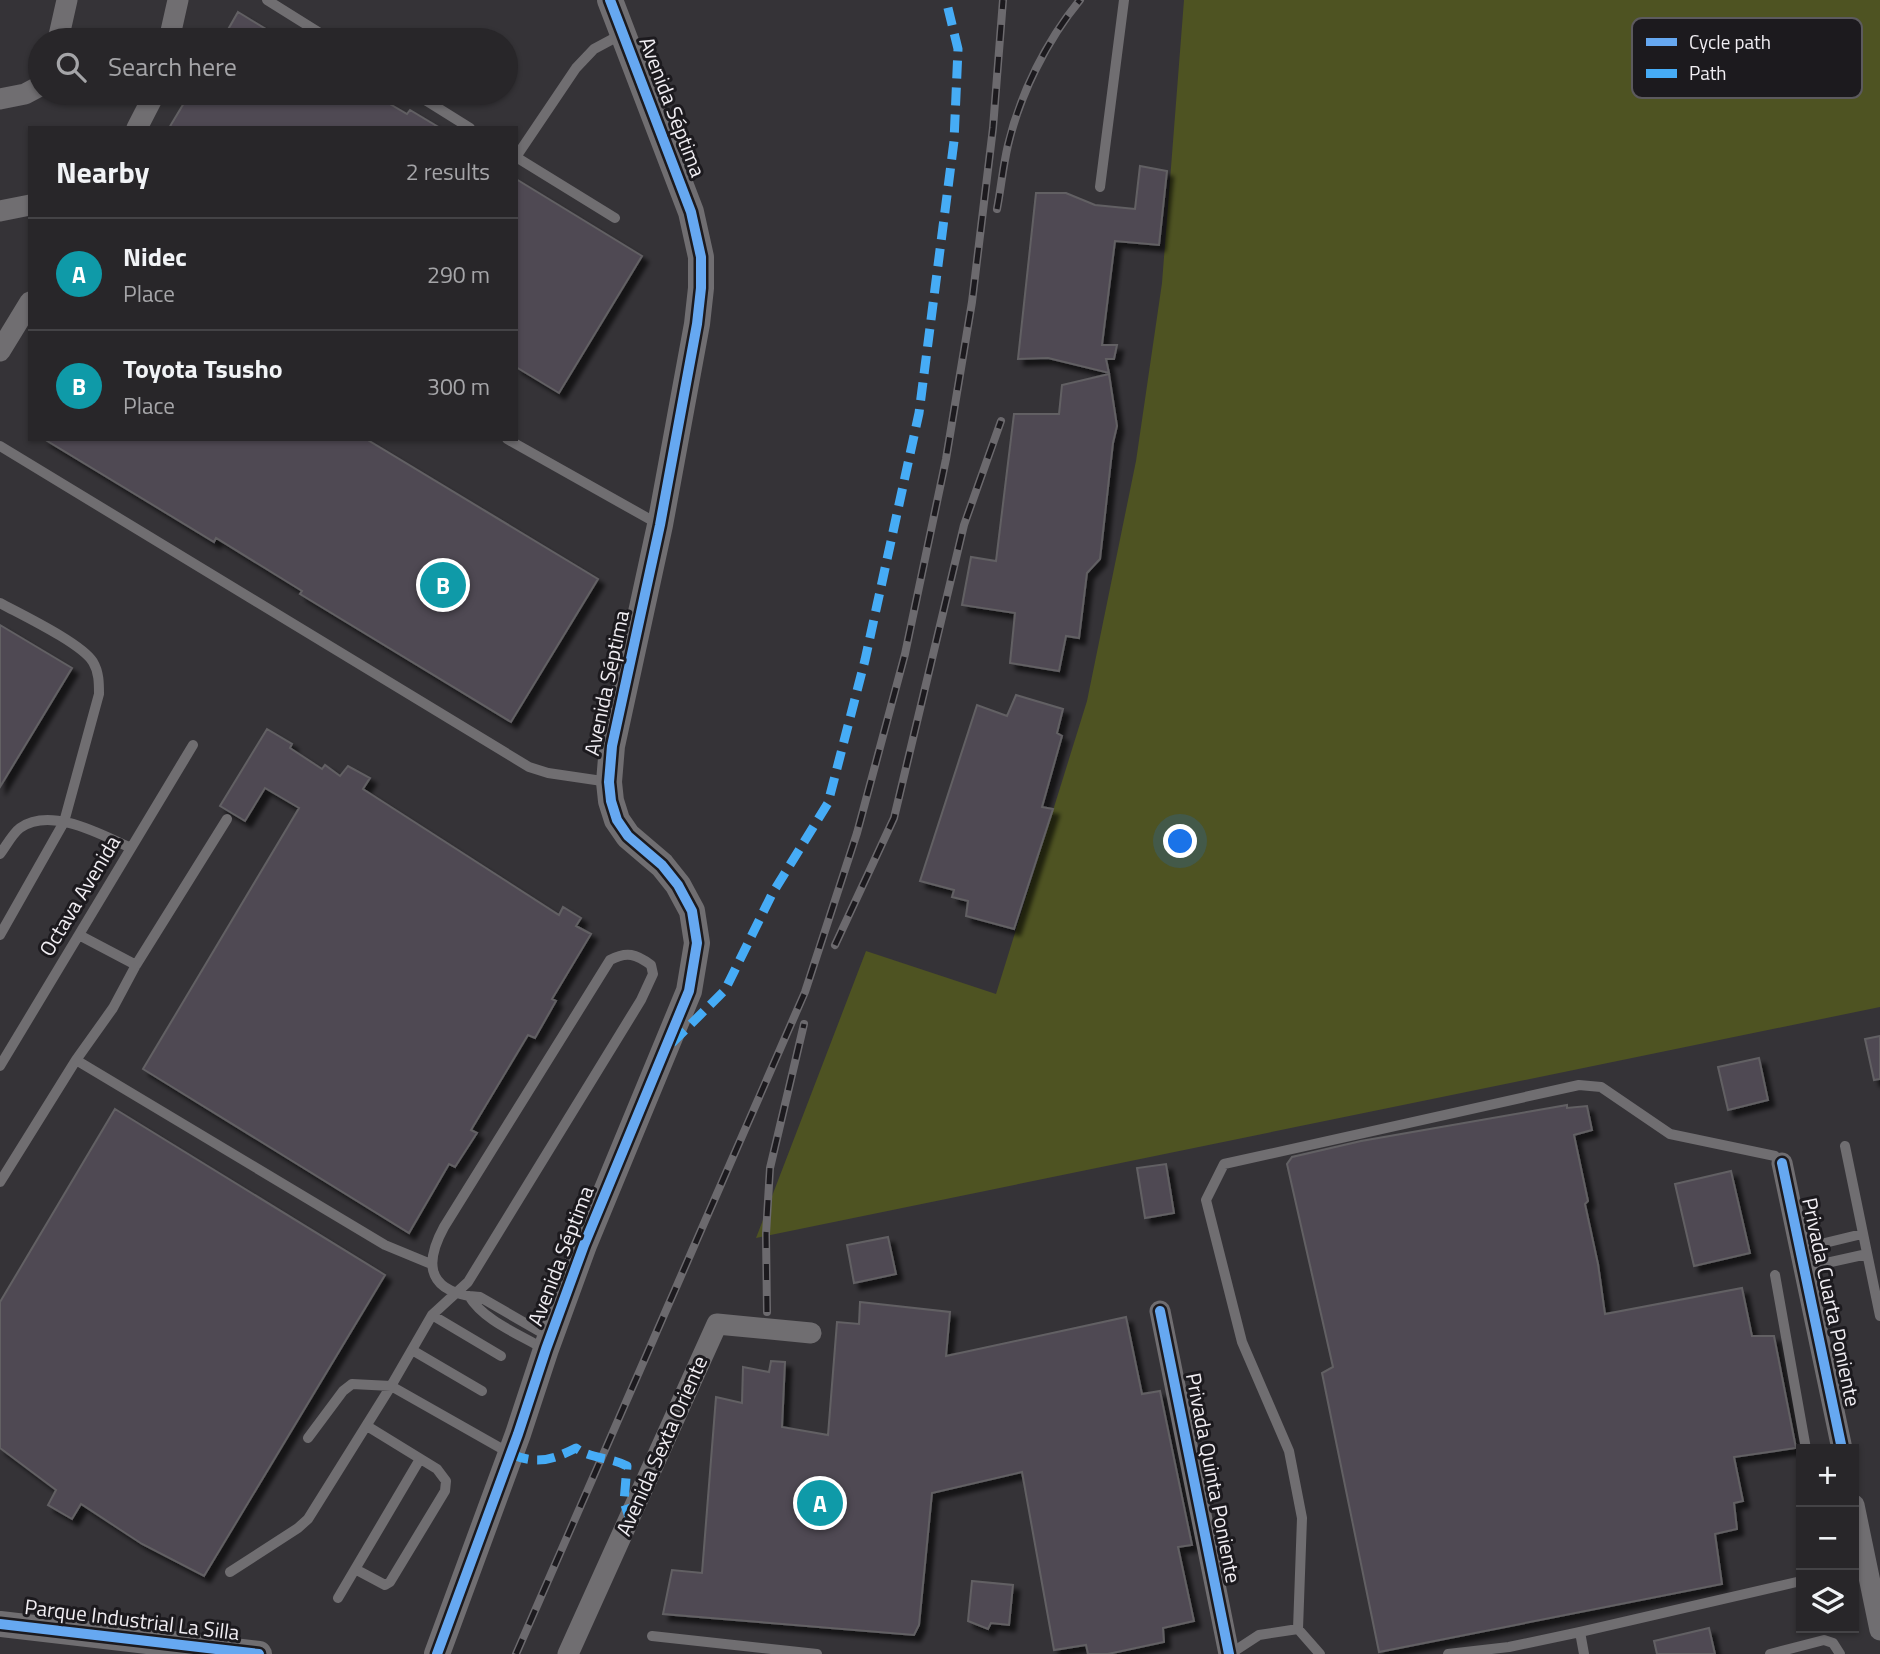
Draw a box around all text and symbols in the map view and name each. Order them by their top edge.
legend [1632,18,1862,98]
text: Cycle path [1689,27,1771,56]
search box [28,28,518,105]
street label: Avenida Séptima [632,32,715,182]
text: Search here [108,47,237,86]
icon: search [52,48,90,86]
text: Path [1689,58,1727,87]
text: Nearby [56,149,149,195]
text: 2 results [406,154,490,189]
text: Nidec [123,237,187,276]
text: A [72,257,86,292]
text: 290 m [427,257,490,292]
text: Place [123,276,175,311]
text: Toyota Tsusho [123,349,283,388]
text: B [72,369,86,404]
text: 300 m [427,369,490,404]
text: Place [123,388,175,423]
pin: B [420,559,466,611]
street label: Avenida Séptima [575,607,637,758]
your location [1163,824,1197,858]
street label: Octava Avenida [30,829,128,962]
street label: Avenida Séptima [519,1180,602,1330]
street label: Privada Cuarta Poniente [1794,1194,1870,1409]
street label: Avenida Sexta Oriente [607,1350,715,1541]
street label: Privada Quinta Poniente [1178,1370,1250,1586]
map controls [1796,1444,1859,1633]
button: + [1796,1444,1859,1507]
pin: A [797,1477,843,1529]
button: − [1796,1507,1859,1570]
button: layers [1796,1570,1859,1633]
street label: Parque Industrial La Silla [23,1590,242,1648]

